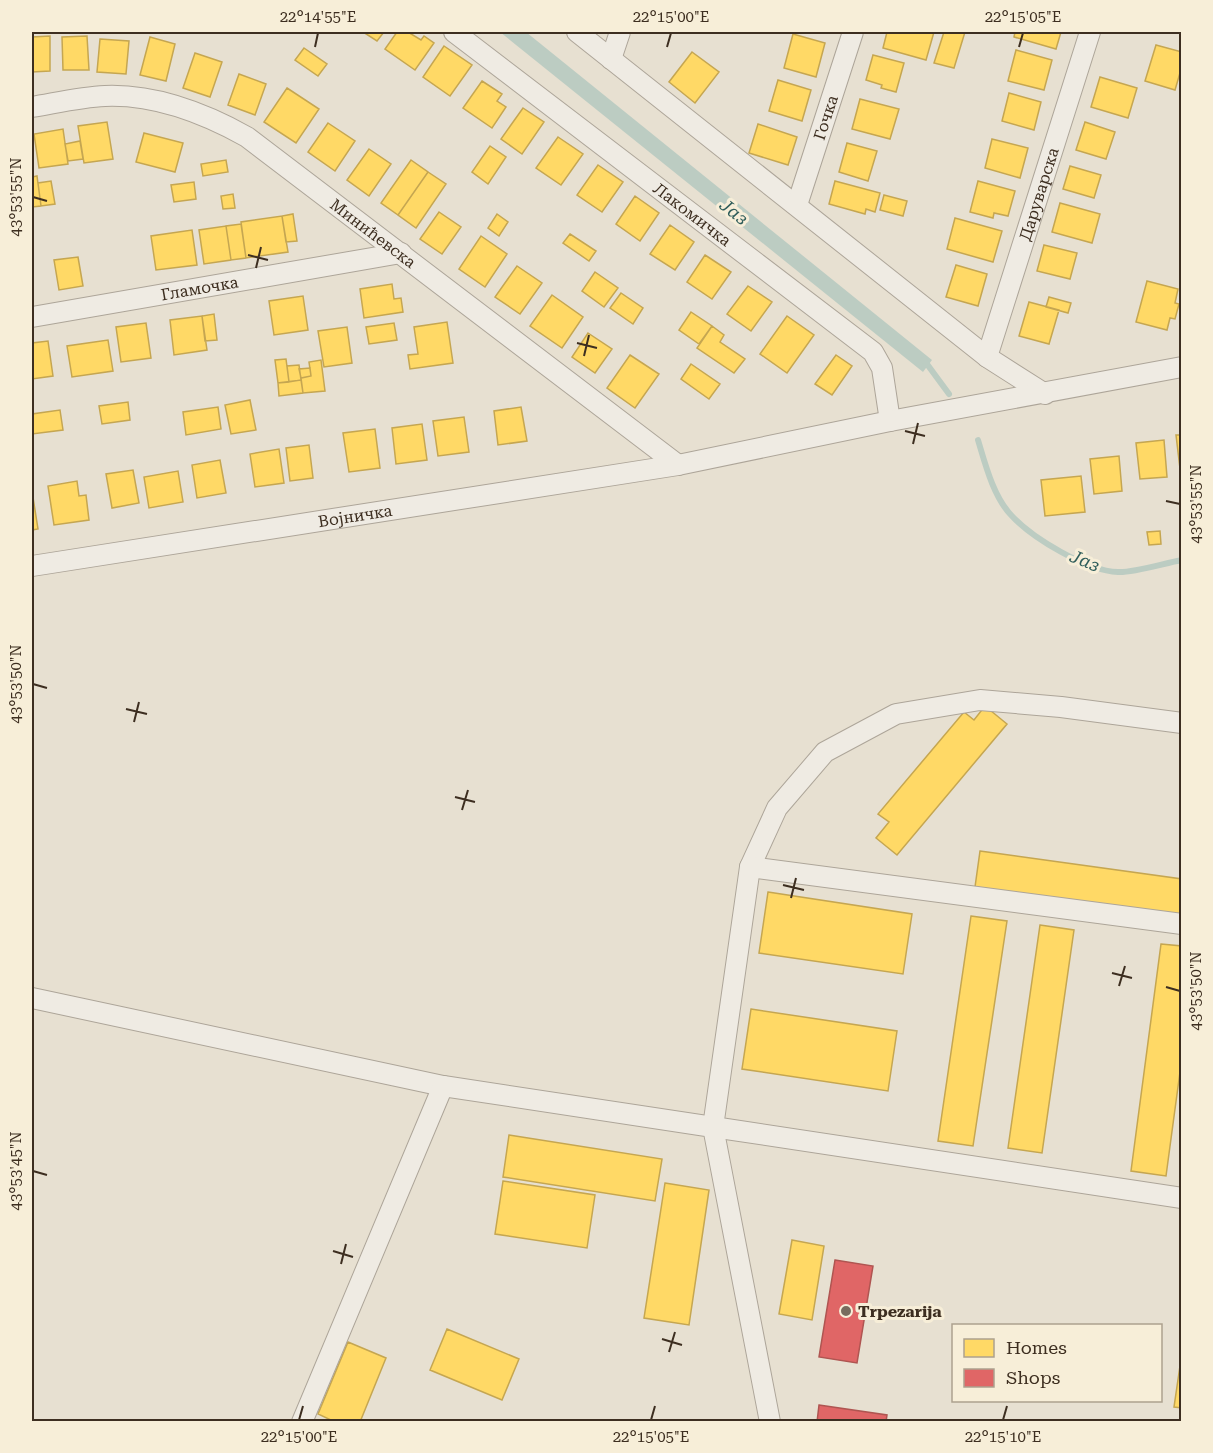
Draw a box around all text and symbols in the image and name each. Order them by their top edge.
text: 22°14'55"E [280,8,356,26]
text: 22°15'00"E [633,8,709,26]
text: 22°15'05"E [985,8,1061,26]
street label: Гочка [810,92,842,142]
street label: Даруварска [1016,145,1063,243]
text: 43°53'55"N [7,157,25,237]
street label: Лакомичка [650,179,735,250]
water label: Јаз [715,193,753,229]
street label: Минићевска [326,195,420,272]
street label: Гламочка [159,272,240,304]
text: 43°53'55"N [1187,464,1205,544]
street label: Војничка [317,501,394,531]
water label: Јаз [1066,545,1103,576]
text: 43°53'50"N [7,644,25,724]
text: 43°53'50"N [1187,951,1205,1031]
text: 43°53'45"N [7,1131,25,1211]
place label: Trpezarija [858,1302,942,1321]
marker: Trpezarija [839,1304,853,1318]
legend [952,1324,1162,1402]
text: Homes [1006,1337,1067,1358]
text: Shops [1006,1367,1060,1388]
text: 22°15'00"E [261,1428,337,1446]
text: 22°15'05"E [613,1428,689,1446]
text: 22°15'10"E [965,1428,1041,1446]

